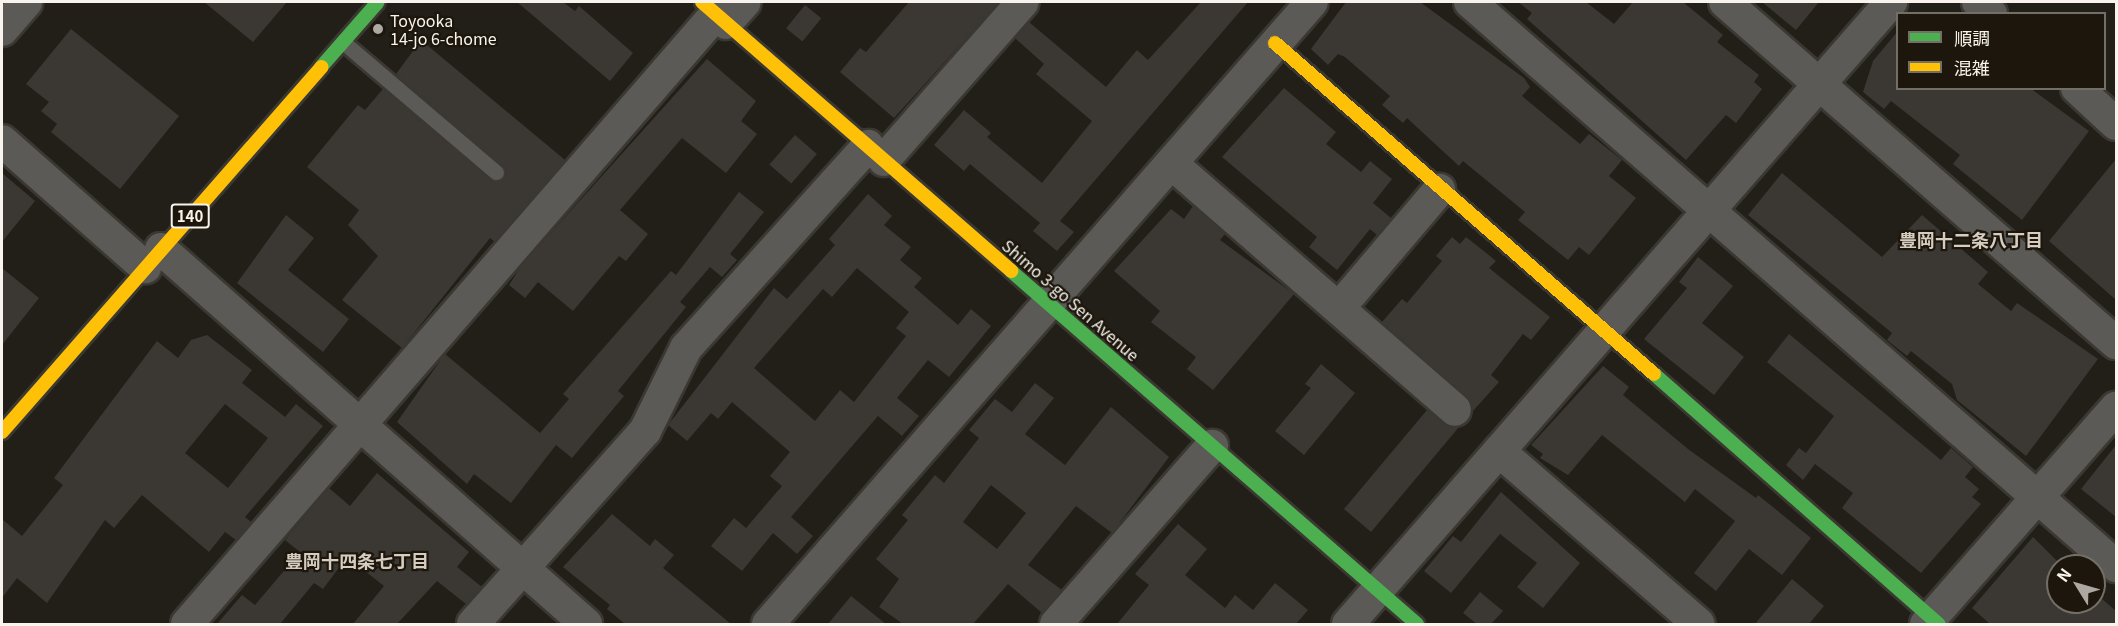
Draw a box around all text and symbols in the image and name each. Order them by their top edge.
place label: Toyooka 14-jo 6-chome [390,10,497,48]
legend [1896,12,2106,90]
marker: Toyooka 14-jo 6-chome [371,22,385,36]
text: 順調 [1954,24,1990,50]
text: 混雑 [1954,54,1990,80]
road number: 140 [170,204,210,228]
district label: 豊岡十二条八丁目 [1899,228,2043,250]
street label: Shimo 3-go Sen Avenue [999,235,1143,365]
district label: 豊岡十四条七丁目 [285,549,429,571]
north arrow [2046,554,2106,614]
text: N [2050,562,2076,586]

